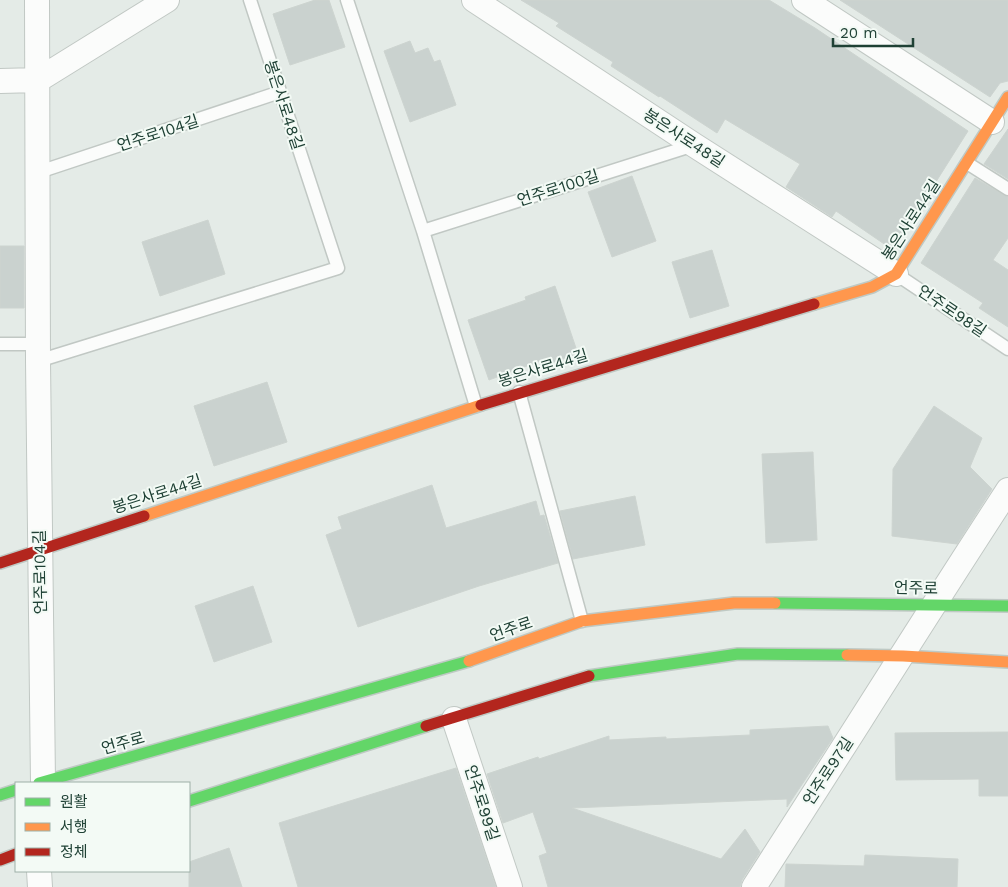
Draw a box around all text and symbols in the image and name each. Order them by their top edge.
scale bar [833,15,913,47]
text: 20 m [840,24,878,42]
street label: 봉은사로48길 [261,58,307,152]
street label: 봉은사로48길 [640,105,728,171]
street label: 언주로104길 [115,111,201,155]
street label: 언주로100길 [515,166,601,210]
street label: 봉은사로44길 [878,176,944,264]
street label: 언주로98길 [914,281,990,341]
street label: 봉은사로44길 [496,345,590,391]
street label: 봉은사로44길 [110,471,204,517]
street label: 언주로104길 [30,529,50,615]
street label: 언주로 [894,578,939,598]
street label: 언주로 [487,613,535,645]
street label: 언주로 [99,728,147,758]
street label: 언주로97길 [799,733,857,809]
street label: 언주로99길 [461,763,503,843]
legend [15,782,190,872]
text: 원활 [60,793,88,811]
text: 서행 [60,818,88,836]
text: 정체 [60,843,88,861]

